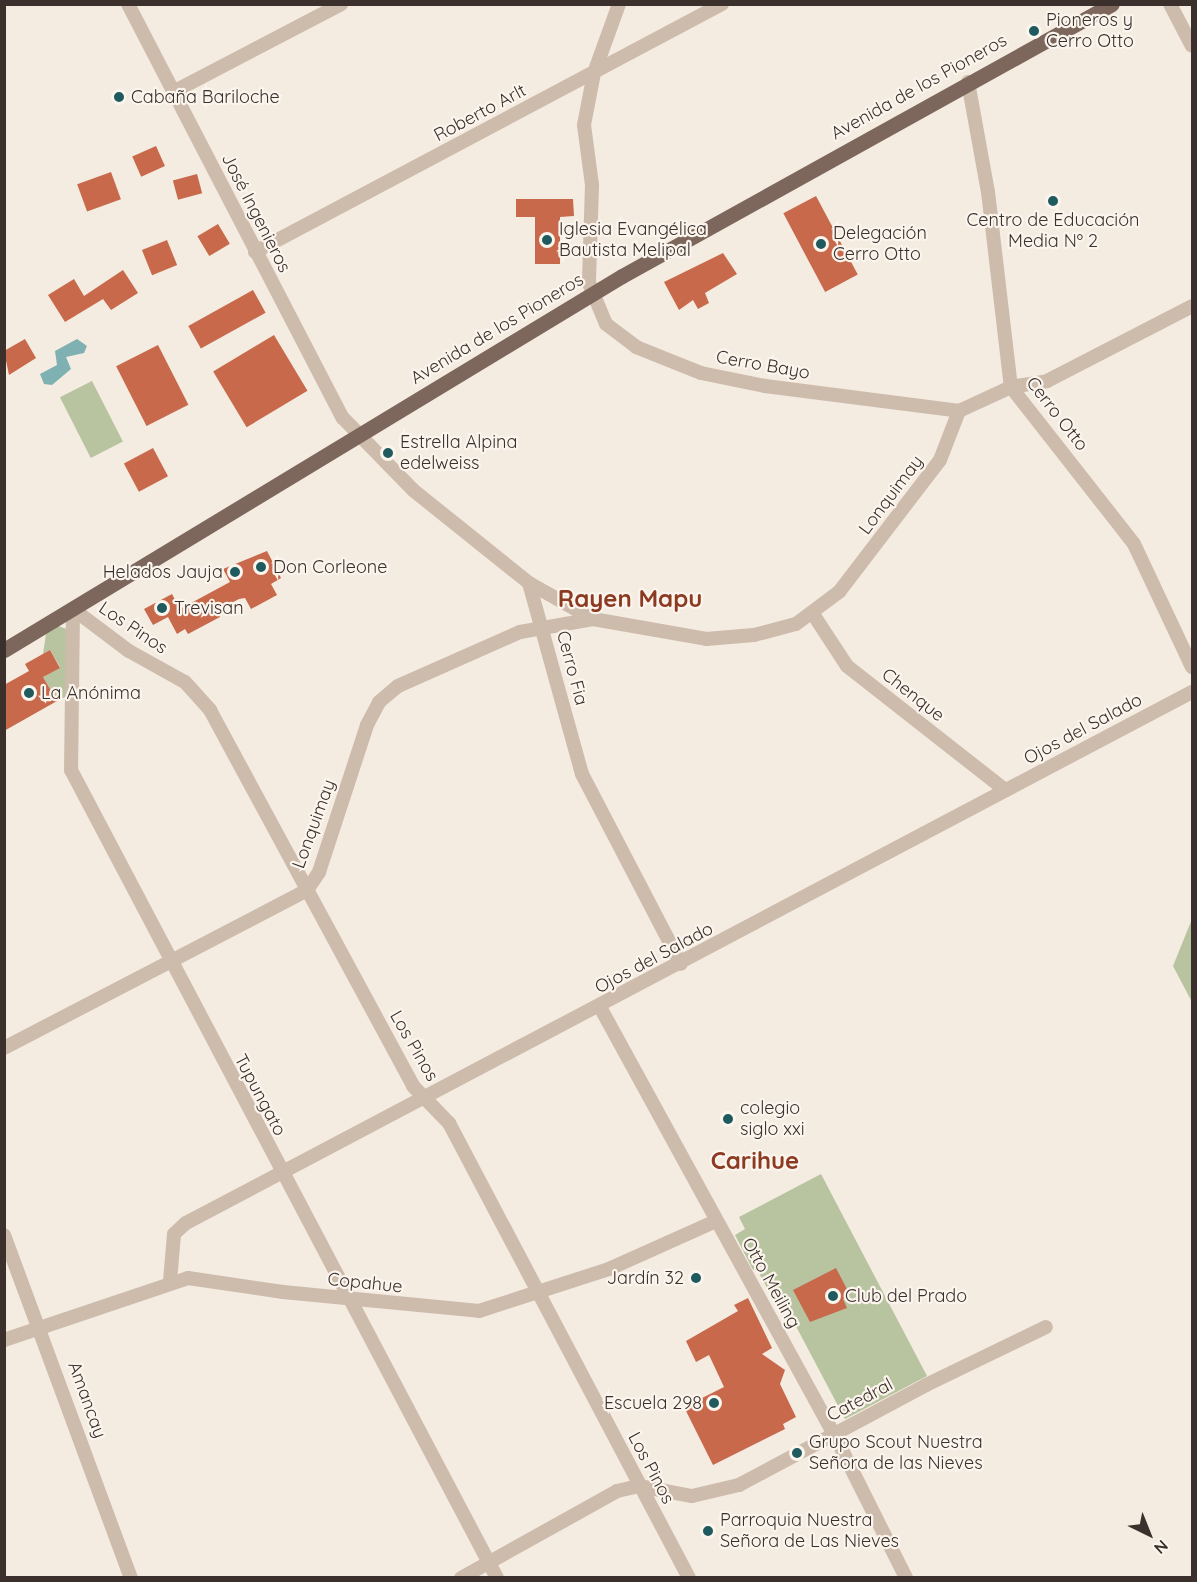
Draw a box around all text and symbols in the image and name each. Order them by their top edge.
place label: Pioneros y Cerro Otto [1046,10,1134,52]
marker: Pioneros y Cerro Otto [1027,24,1041,38]
street label: Avenida de los Pioneros [827,30,1011,144]
street label: Roberto Arlt [430,80,530,146]
place label: Cabaña Bariloche [131,86,280,108]
marker: Cabaña Bariloche [112,90,126,104]
street label: José Ingenieros [217,150,295,276]
marker: Centro de Educación Media Nº 2 [1046,194,1060,208]
place label: Centro de Educación Media Nº 2 [967,210,1139,252]
place label: Iglesia Evangélica Bautista Melipal [559,219,707,262]
place label: Delegación Cerro Otto [833,223,927,266]
marker: Iglesia Evangélica Bautista Melipal [540,233,554,247]
marker: Delegación Cerro Otto [814,237,828,251]
street label: Avenida de los Pioneros [407,269,587,389]
street label: Cerro Bayo [714,346,812,384]
street label: Cerro Otto [1021,373,1093,455]
place label: Estrella Alpina edelweiss [400,432,517,474]
marker: Estrella Alpina edelweiss [381,446,395,460]
street label: Lonquimay [854,451,928,539]
place label: Don Corleone [273,556,387,578]
marker: Don Corleone [254,560,268,574]
place label: Helados Jauja [103,561,223,583]
marker: Helados Jauja [228,565,242,579]
district label: Rayen Mapu [558,585,702,613]
street label: Los Pinos [95,597,171,659]
place label: Trevisan [174,597,244,619]
marker: Trevisan [155,601,169,615]
street label: Cerro Fia [552,628,592,708]
street label: Chenque [877,664,949,726]
place label: La Anónima [41,682,141,704]
marker: La Anónima [22,686,36,700]
street label: Ojos del Salado [1020,689,1146,769]
street label: Lonquimay [288,776,340,872]
street label: Ojos del Salado [591,918,717,998]
street label: Los Pinos [385,1007,443,1085]
street label: Tupungato [229,1050,291,1140]
place label: colegio siglo xxi [740,1098,805,1140]
marker: colegio siglo xxi [721,1112,735,1126]
district label: Carihue [711,1147,799,1175]
street label: Otto Meiling [737,1234,805,1332]
place label: Jardín 32 [607,1267,684,1289]
street label: Copahue [327,1268,403,1298]
marker: Jardín 32 [689,1271,703,1285]
place label: Club del Prado [845,1285,967,1307]
marker: Club del Prado [826,1289,840,1303]
street label: Amancay [63,1359,111,1441]
street label: Catedral [823,1374,897,1426]
place label: Escuela 298 [604,1392,702,1414]
marker: Escuela 298 [707,1396,721,1410]
street label: Los Pinos [623,1428,679,1508]
place label: Grupo Scout Nuestra Señora de las Nieves [809,1432,983,1474]
marker: Grupo Scout Nuestra Señora de las Nieves [790,1446,804,1460]
north arrow [1119,1504,1179,1564]
place label: Parroquia Nuestra Señora de Las Nieves [720,1510,899,1552]
marker: Parroquia Nuestra Señora de Las Nieves [701,1524,715,1538]
text: N [1150,1536,1172,1558]

